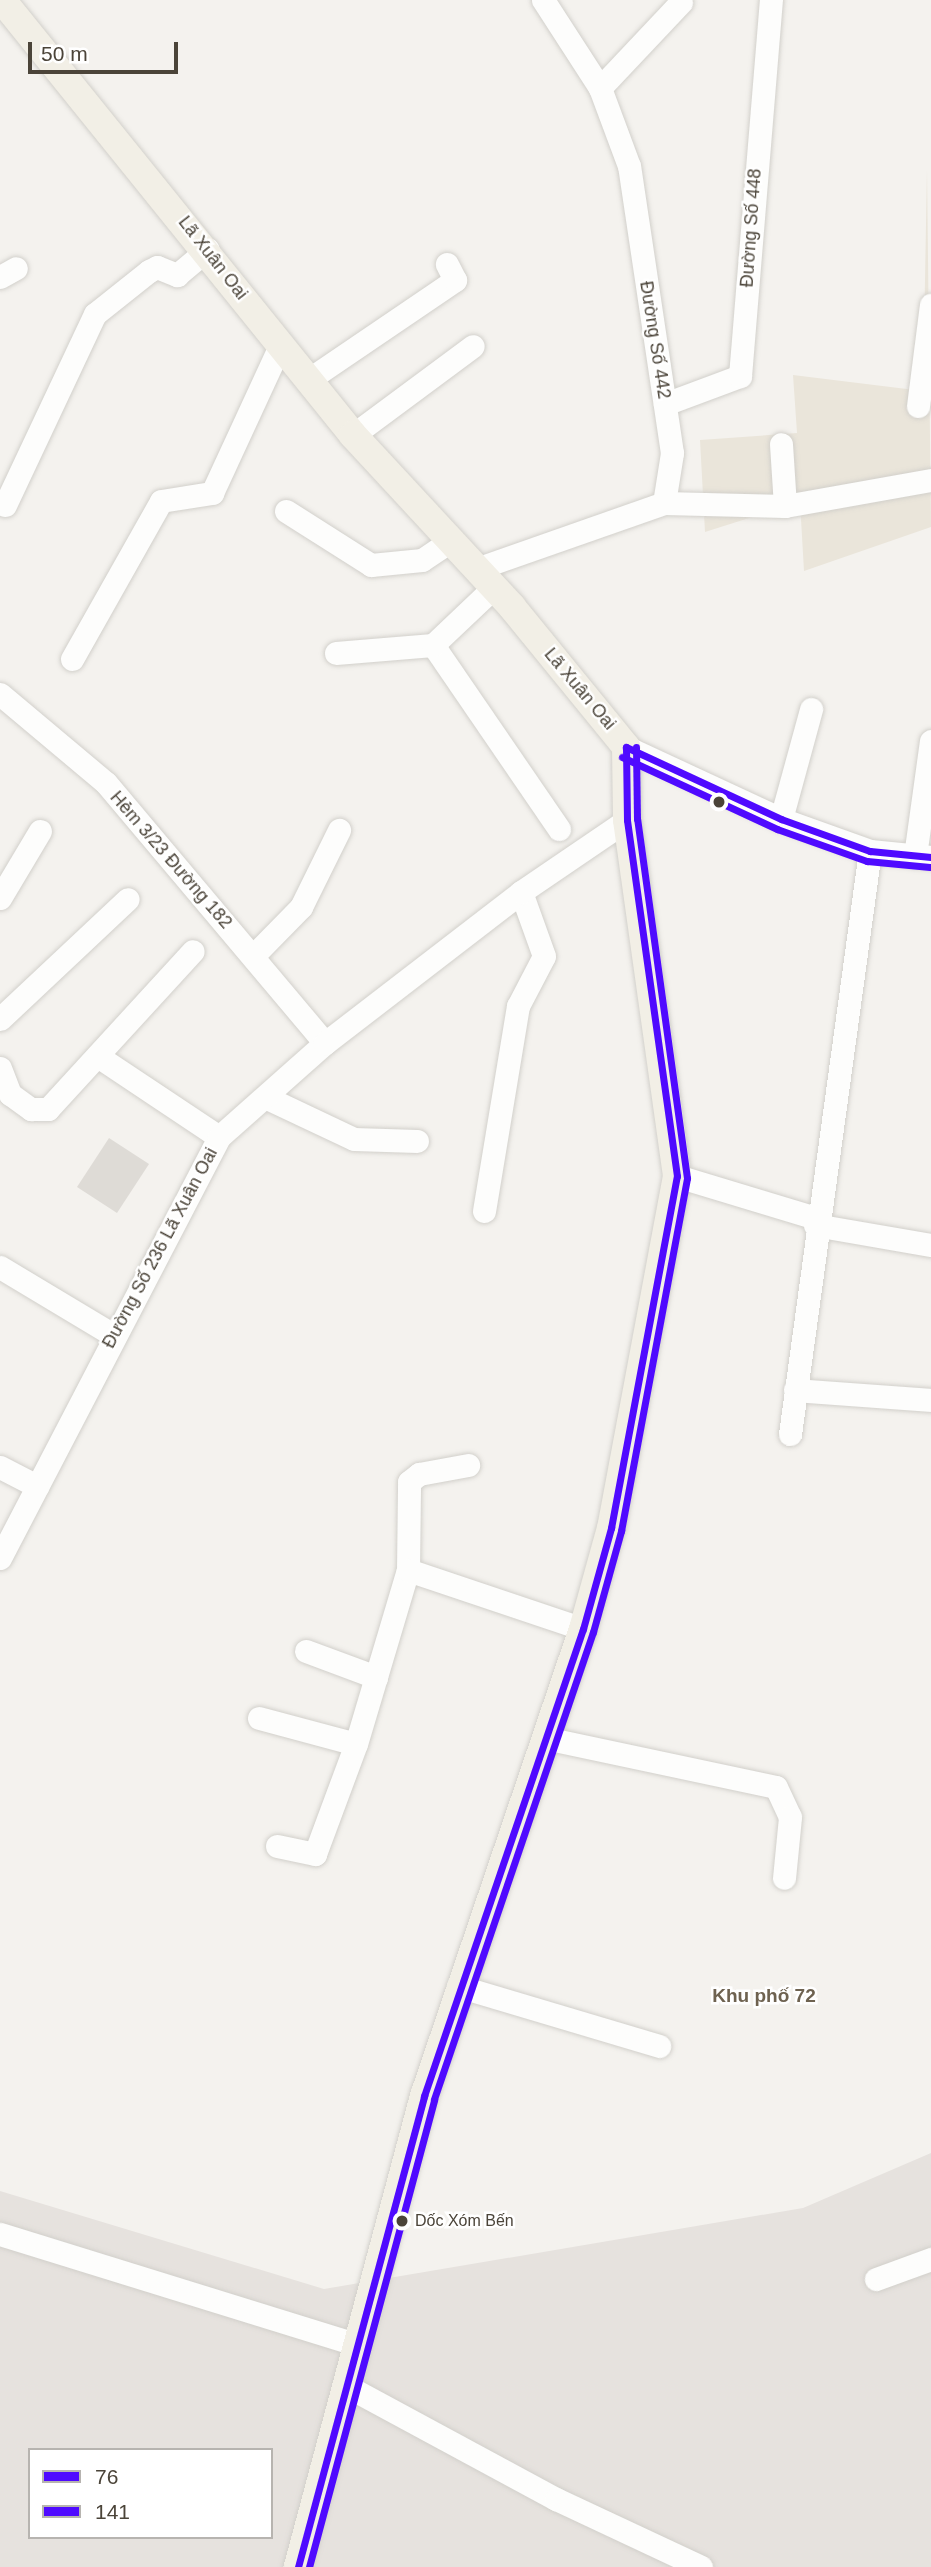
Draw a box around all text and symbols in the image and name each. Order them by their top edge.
scale bar [32,28,182,72]
text: 50 m [41,42,88,65]
street label: Đường Số 448 [736,168,766,288]
street label: Lã Xuân Oai [174,212,252,304]
street label: Đường Số 442 [635,280,675,400]
street label: Lã Xuân Oai [540,644,620,734]
street label: Hẻm 3/23 Đường 182 [105,787,237,933]
unlabelled marker [712,795,726,809]
street label: Đường Số 236 Lã Xuân Oai [98,1144,222,1352]
district label: Khu phố 72 [712,1985,816,2007]
place label: Dốc Xóm Bến [415,2211,514,2231]
marker: Dốc Xóm Bến [395,2214,409,2228]
legend [28,2448,273,2539]
text: 76 [95,2465,118,2488]
text: 141 [95,2500,130,2523]

